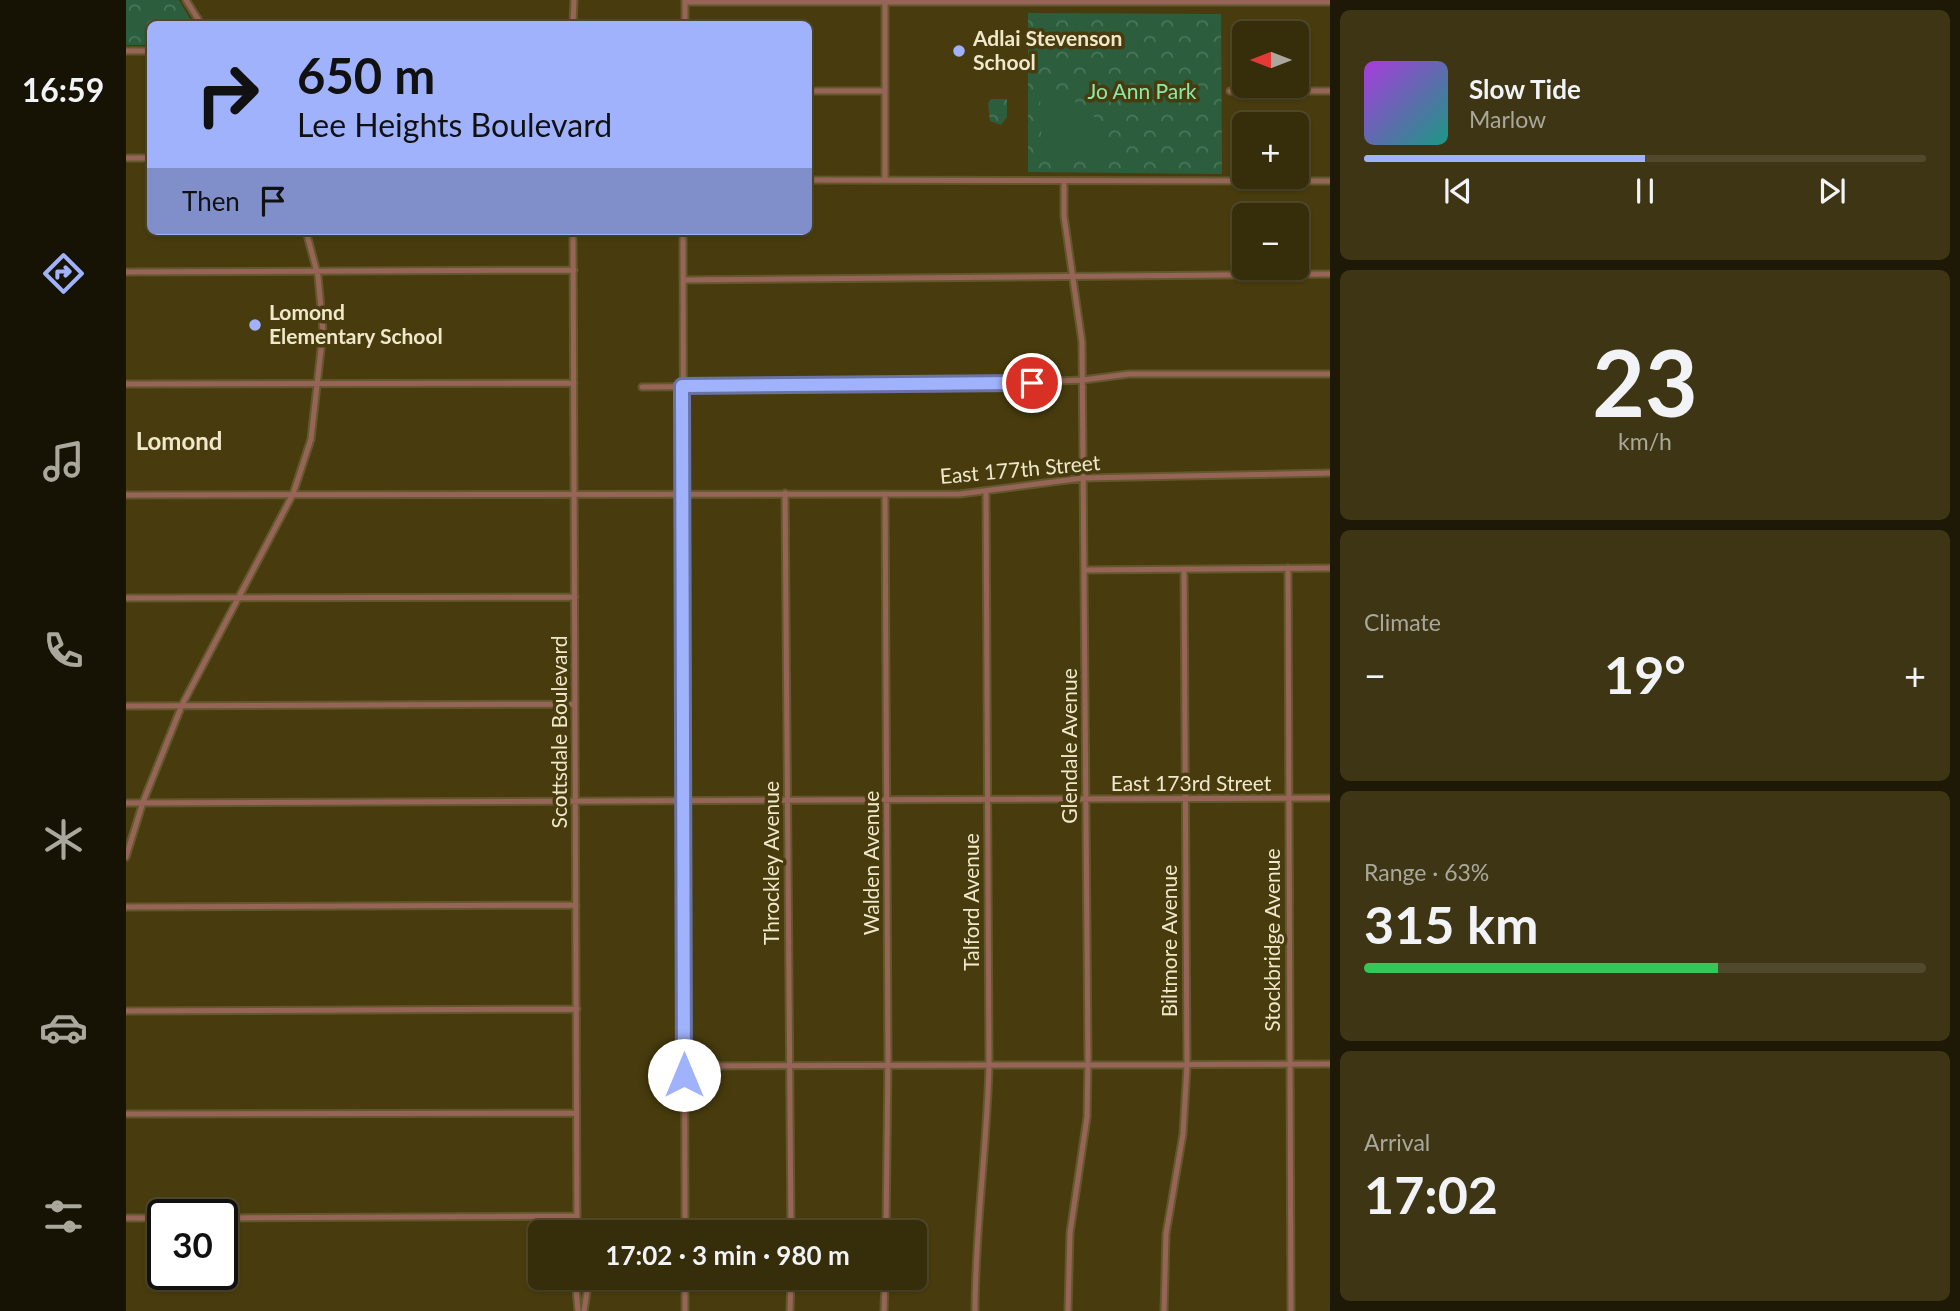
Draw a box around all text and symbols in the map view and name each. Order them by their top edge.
north arrow [1232,21,1309,98]
map controls [1232,21,1309,280]
place label: Adlai Stevenson School [972,25,1122,74]
marker: Adlai Stevenson School [951,43,967,59]
text: 650 m [297,46,435,104]
icon: right [182,49,273,140]
text: 16:59 [22,70,104,109]
text: Slow Tide [1469,73,1581,105]
park label: Jo Ann Park [1087,78,1197,103]
text: Lee Heights Boulevard [297,105,612,144]
text: Marlow [1469,105,1546,133]
button: + [1232,112,1309,189]
icon: previous [1439,172,1477,210]
icon: pause [1626,172,1664,210]
icon: next [1813,172,1851,210]
icon: arrive [254,182,292,220]
text: Then [182,185,240,217]
button: − [1232,203,1309,280]
icon: directions [39,249,88,298]
place label: Lomond Elementary School [269,299,443,348]
marker: Lomond Elementary School [247,317,263,333]
text: 23 [1592,327,1698,436]
pin [1002,353,1062,413]
icon: arrive [1013,364,1051,402]
district label: Lomond [136,426,222,455]
text: km/h [1618,427,1672,455]
icon: music [39,437,88,486]
street label: East 177th Street [939,449,1102,488]
text: Climate [1364,608,1441,636]
icon: phone [39,626,88,675]
street label: Scottsdale Boulevard [546,636,571,828]
text: 19° [1604,643,1686,705]
text: − [1364,652,1386,698]
text: + [1904,652,1926,698]
street label: Glendale Avenue [1056,668,1081,824]
street label: East 173rd Street [1111,770,1272,795]
street label: Throckley Avenue [758,781,783,945]
street label: Walden Avenue [858,791,883,935]
icon: climate [39,815,88,864]
street label: Talford Avenue [958,833,983,971]
street label: Stockbridge Avenue [1259,848,1284,1032]
text: Range · 63% [1364,858,1489,886]
street label: Biltmore Avenue [1156,865,1181,1017]
text: 315 km [1364,893,1538,955]
icon: car [39,1003,88,1052]
position arrow [647,1038,721,1112]
text: Arrival [1364,1128,1430,1156]
text: 17:02 [1364,1163,1498,1225]
icon: filters [39,1192,88,1241]
speed limit sign: 30 [147,1199,238,1290]
text: 17:02 · 3 min · 980 m [605,1239,850,1271]

